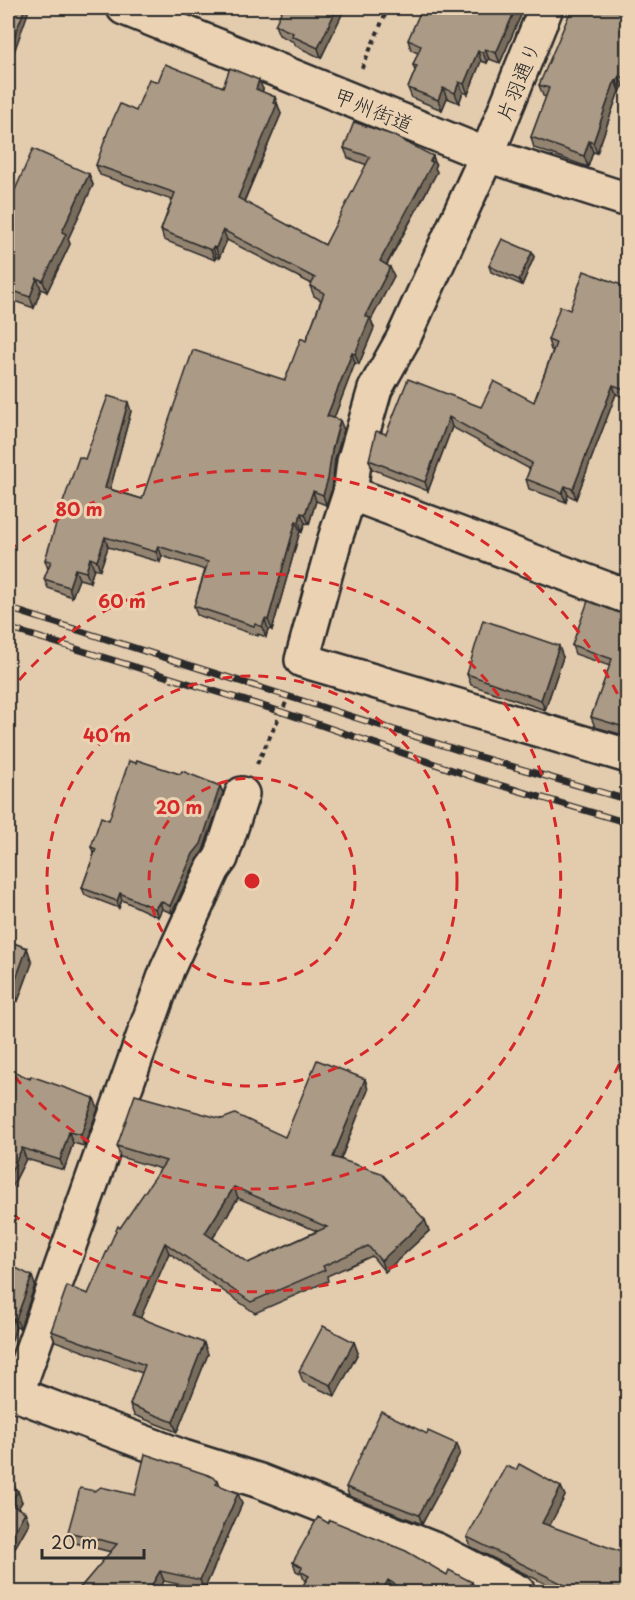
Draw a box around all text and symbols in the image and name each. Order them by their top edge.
street label: 片羽通り [486,36,548,126]
street label: 甲州街道 [329,78,419,140]
text: 80 m [55,495,103,522]
text: 60 m [98,587,146,614]
text: 40 m [83,721,131,748]
text: 20 m [156,793,202,820]
centre of rings [242,871,262,891]
scale bar [42,1522,144,1560]
text: 20 m [51,1528,97,1555]

